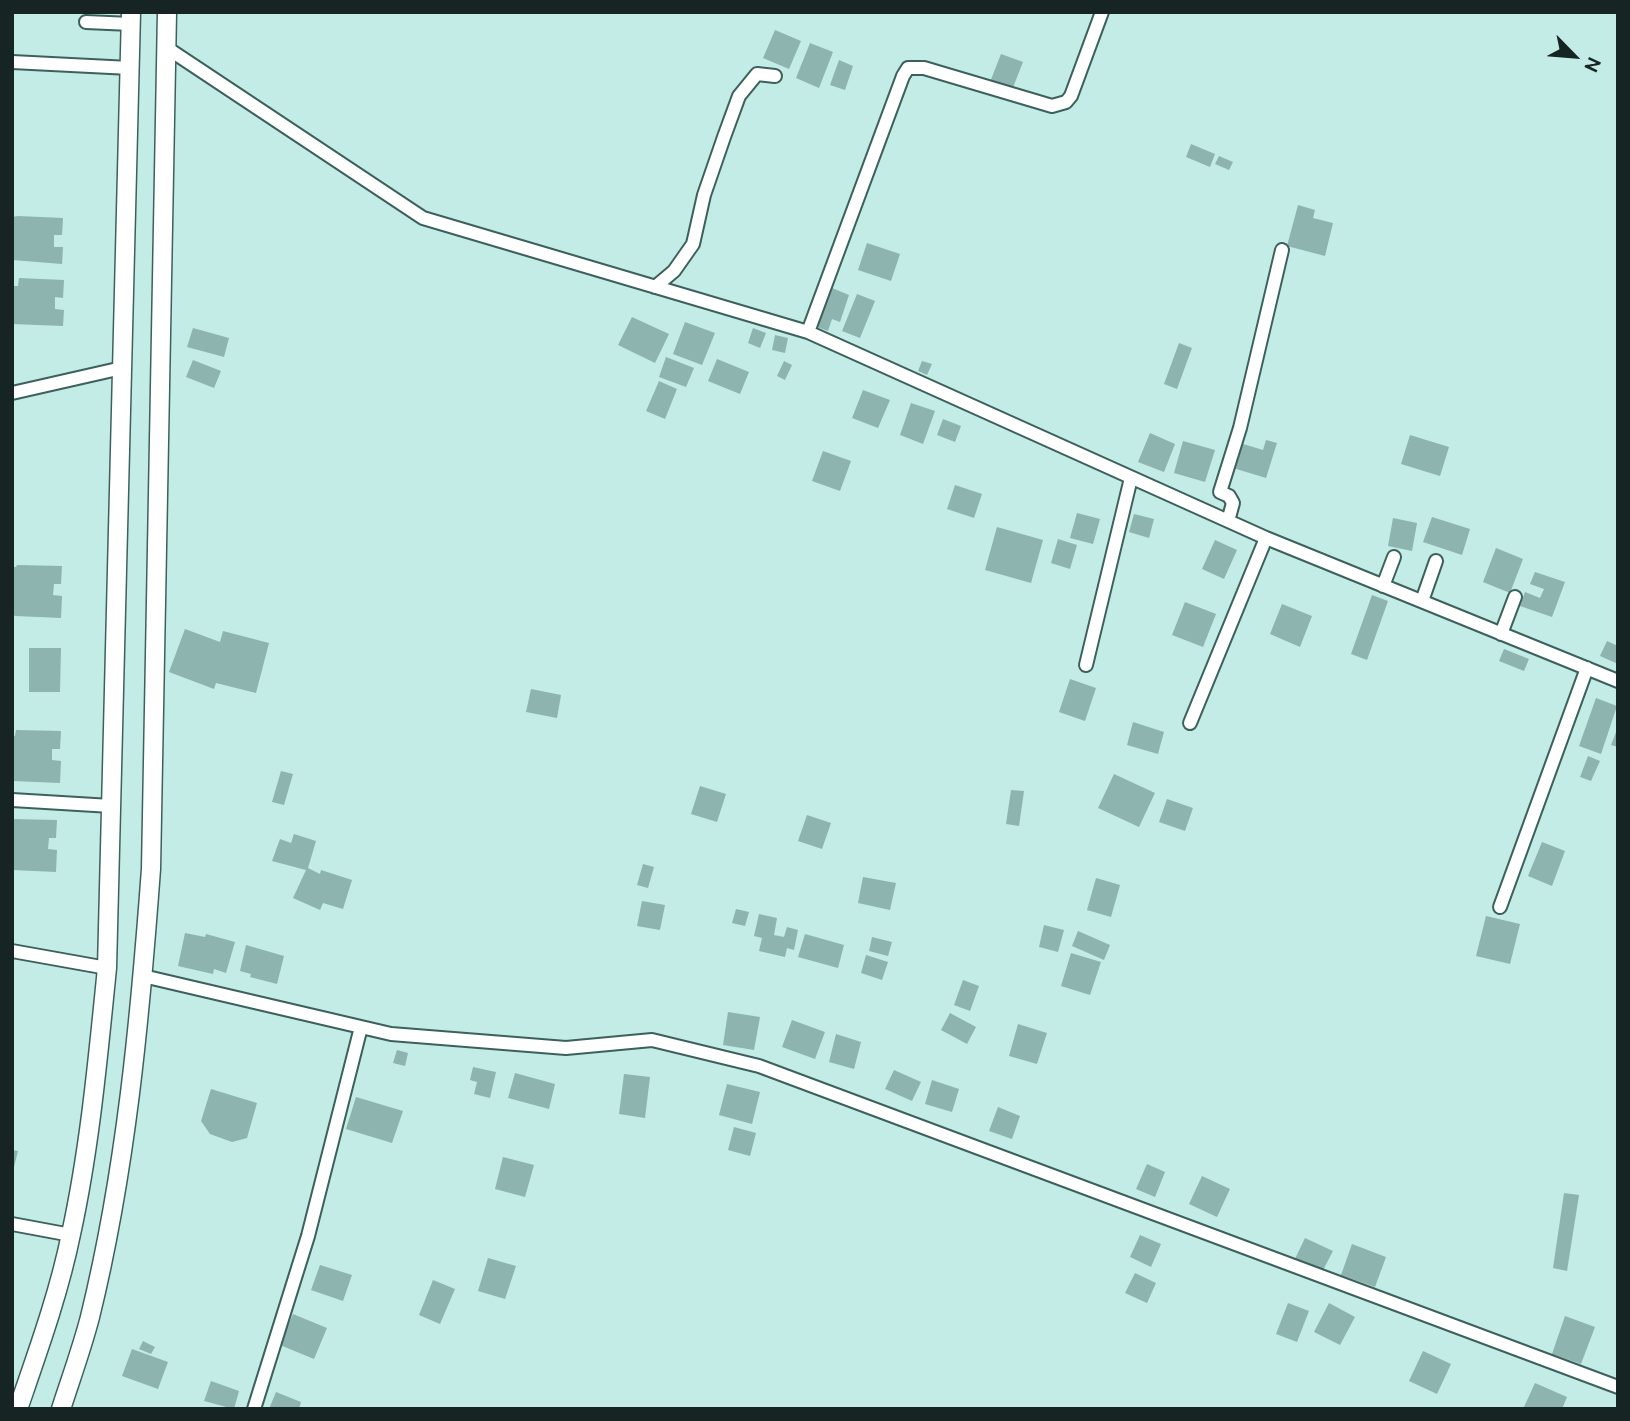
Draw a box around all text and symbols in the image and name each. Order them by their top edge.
north arrow [1539,21,1609,91]
text: N [1580,54,1606,76]

